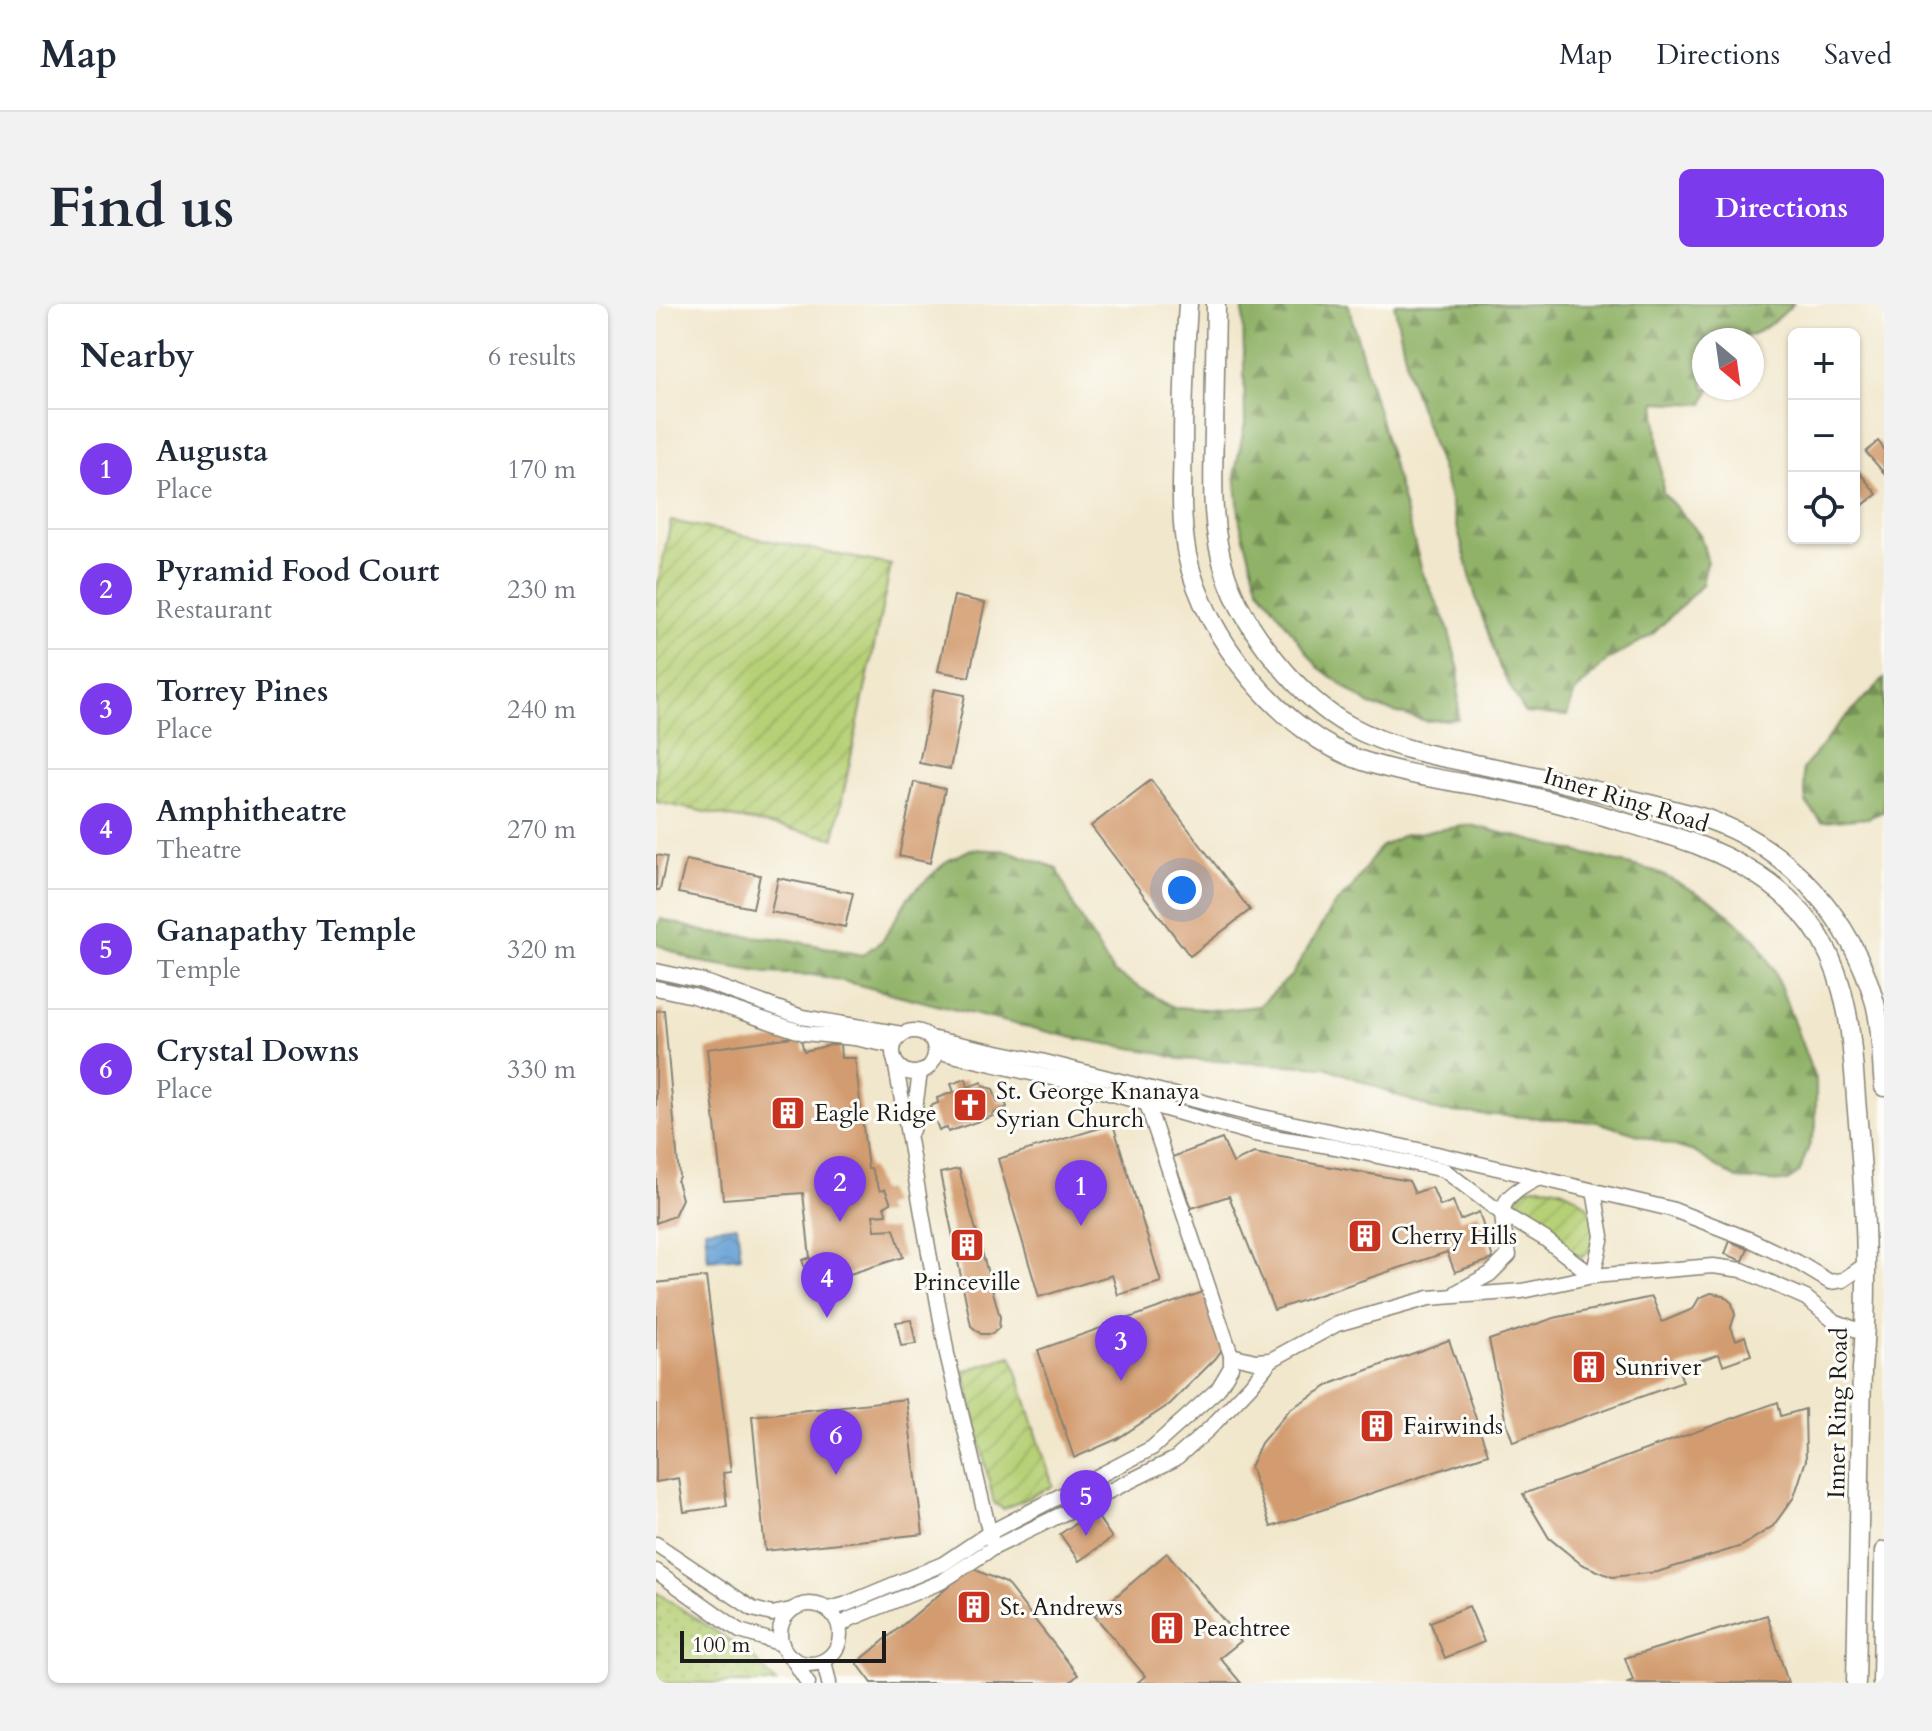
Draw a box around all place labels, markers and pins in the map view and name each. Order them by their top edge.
place label: St. George Knanaya Syrian Church [996,1075,1200,1136]
church icon: St. George Knanaya Syrian Church [951,1086,989,1124]
building icon: Eagle Ridge [769,1094,807,1132]
place label: Eagle Ridge [814,1097,937,1130]
pin: 2 [814,1156,866,1222]
pin: 1 [1055,1160,1107,1226]
building icon: Cherry Hills [1346,1217,1384,1255]
place label: Cherry Hills [1391,1220,1517,1253]
building icon: Princeville [948,1226,986,1264]
pin: 4 [801,1252,853,1318]
place label: Princeville [913,1266,1021,1299]
pin: 3 [1095,1315,1147,1381]
building icon: Sunriver [1570,1348,1608,1386]
place label: Sunriver [1615,1351,1701,1384]
building icon: Fairwinds [1358,1407,1396,1445]
pin: 6 [810,1409,862,1475]
place label: Fairwinds [1403,1410,1503,1443]
pin: 5 [1060,1470,1112,1536]
building icon: St. Andrews [955,1588,993,1626]
place label: St. Andrews [1000,1591,1123,1624]
building icon: Peachtree [1148,1609,1186,1647]
place label: Peachtree [1193,1612,1291,1645]

